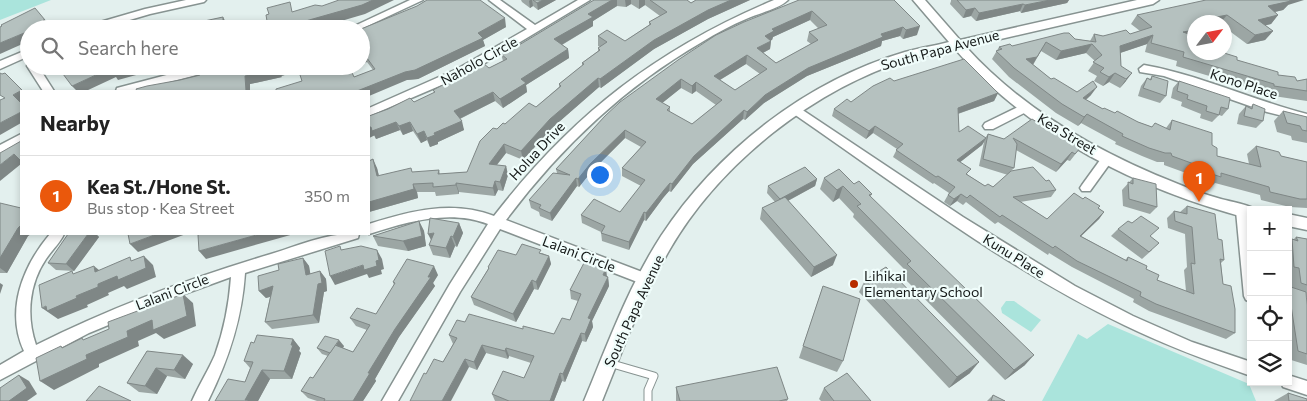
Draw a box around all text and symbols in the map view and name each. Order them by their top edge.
north arrow [1187,15,1232,60]
search box [20,20,370,75]
street label: South Papa Avenue [879,26,1001,74]
street label: Naholo Circle [437,32,520,89]
icon: search [38,34,66,62]
text: Search here [78,36,178,59]
street label: Kono Place [1208,65,1280,102]
street label: Kea Street [1035,109,1100,158]
text: Nearby [40,110,110,135]
street label: Holua Drive [505,118,568,184]
pin: 1 [1183,161,1215,202]
your location [587,162,613,188]
text: Kea St./Hone St. [87,175,231,198]
text: 1 [52,186,60,205]
text: 350 m [304,186,350,205]
text: Bus stop · Kea Street [87,198,234,217]
map controls [1247,206,1292,386]
button: + [1247,206,1292,251]
street label: Kunu Place [980,230,1048,281]
street label: Lalani Circle [540,232,618,275]
button: − [1247,251,1292,296]
street label: South Papa Avenue [600,252,667,370]
place label: Lihikai Elementary School [864,267,983,300]
street label: Lalani Circle [133,270,211,313]
marker: Lihikai Elementary School [848,278,860,290]
button: locate [1247,296,1292,341]
button: layers [1247,341,1292,386]

